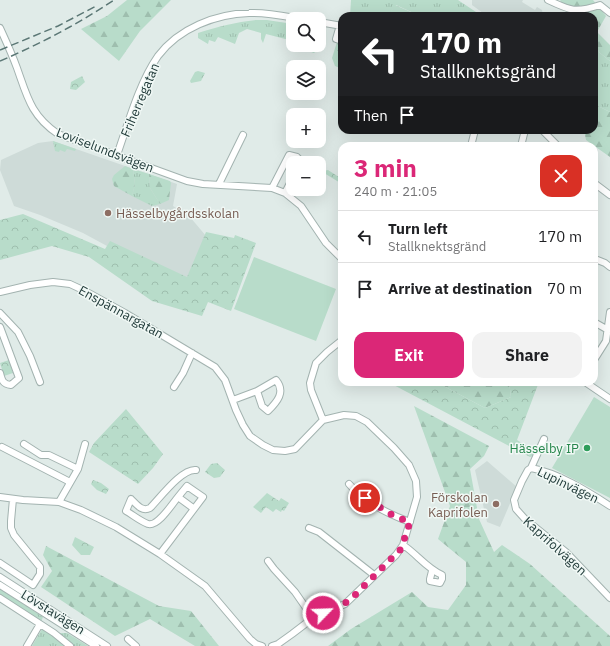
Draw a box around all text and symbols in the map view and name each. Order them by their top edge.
map controls [286,12,326,196]
button: search [286,12,326,52]
text: 170 m [420,24,502,61]
icon: left [354,28,406,80]
street label: Friherregatan [117,60,163,140]
button: layers [286,60,326,100]
text: Stallknektsgränd [420,60,556,83]
icon: arrive [396,104,418,126]
text: Then [354,106,388,125]
button: + [286,108,326,148]
street label: Loviselundsvägen [54,124,156,176]
text: 3 min [354,152,417,184]
button: close [540,155,582,197]
button: − [286,156,326,196]
text: 240 m · 21:05 [354,183,437,200]
place label: Hässelbygårdsskolan [116,205,239,222]
marker: Hässelbygårdsskolan [103,208,113,218]
text: Turn left [388,219,448,238]
icon: left [354,226,376,248]
text: 170 m [538,227,582,246]
text: Stallknektsgränd [388,238,486,255]
icon: arrive [354,278,376,300]
text: Arrive at destination [388,279,532,298]
text: 70 m [547,279,582,298]
street label: Enspännargatan [75,282,167,342]
button: Exit [354,332,464,378]
button: Share [472,332,582,378]
place label: Hässelby IP [510,440,579,457]
marker: Hässelby IP [582,443,592,453]
street label: Lupinvägen [534,463,602,507]
pin [348,481,382,515]
icon: arrive [354,487,376,509]
place label: Förskolan Kaprifolen [428,489,488,521]
marker: Förskolan Kaprifolen [491,499,501,509]
street label: Kaprifolvägen [520,513,590,579]
street label: Lövstavägen [18,586,88,638]
position arrow [302,592,344,634]

